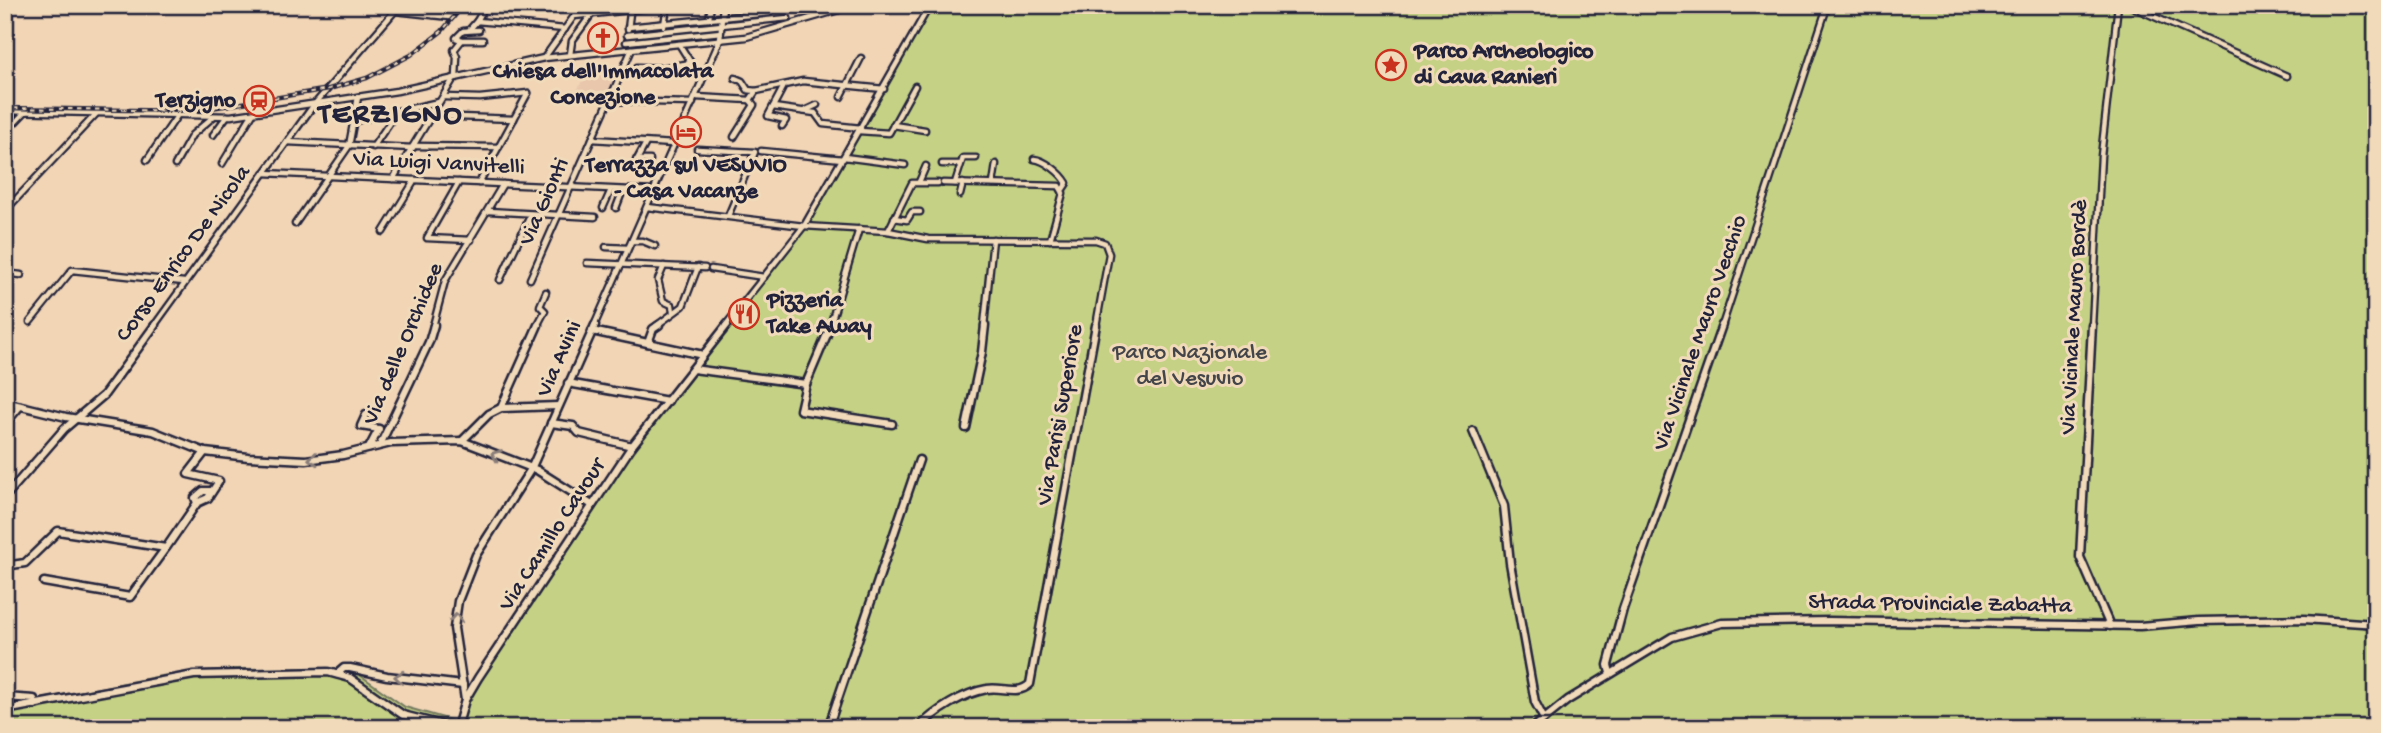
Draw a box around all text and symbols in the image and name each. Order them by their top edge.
church icon: Chiesa dell'Immacolata Concezione [586,21,620,55]
place label: Parco Archeologico di Cava Ranieri [1412,39,1593,92]
place icon: Parco Archeologico di Cava Ranieri [1374,48,1408,82]
place label: Chiesa dell'Immacolata Concezione [493,59,714,112]
station icon: Terzigno [242,84,276,118]
place label: Terzigno [154,88,236,115]
district label: TERZIGNO [316,99,464,134]
hotel icon: Terrazza sul VESUVIO - Casa Vacanze [669,115,703,149]
street label: Via Luigi Vanvitelli [352,146,525,182]
place label: Terrazza sul VESUVIO - Casa Vacanze [583,153,787,206]
street label: Via Gionti [513,154,576,251]
street label: Corso Enrico De Nicola [111,159,258,348]
street label: Via Vicinale Mauro Bordè [2055,198,2095,436]
street label: Via Vicinale Mauro Vecchio [1648,212,1754,455]
street label: Via delle Orchidee [357,258,451,430]
place label: Pizzeria Take Away [765,288,872,341]
restaurant icon: Pizzeria Take Away [727,297,761,331]
street label: Via Avini [531,317,589,402]
street label: Via Parisi Superiore [1032,321,1090,509]
park label: Parco Nazionale del Vesuvio [1112,340,1268,393]
one-way arrow [491,450,503,464]
one-way arrow [308,451,319,466]
street label: Via Camillo Cavour [493,452,613,617]
street label: Strada Provinciale Zabatta [1808,589,2073,621]
one-way arrow [448,612,463,623]
one-way arrow [393,670,404,685]

